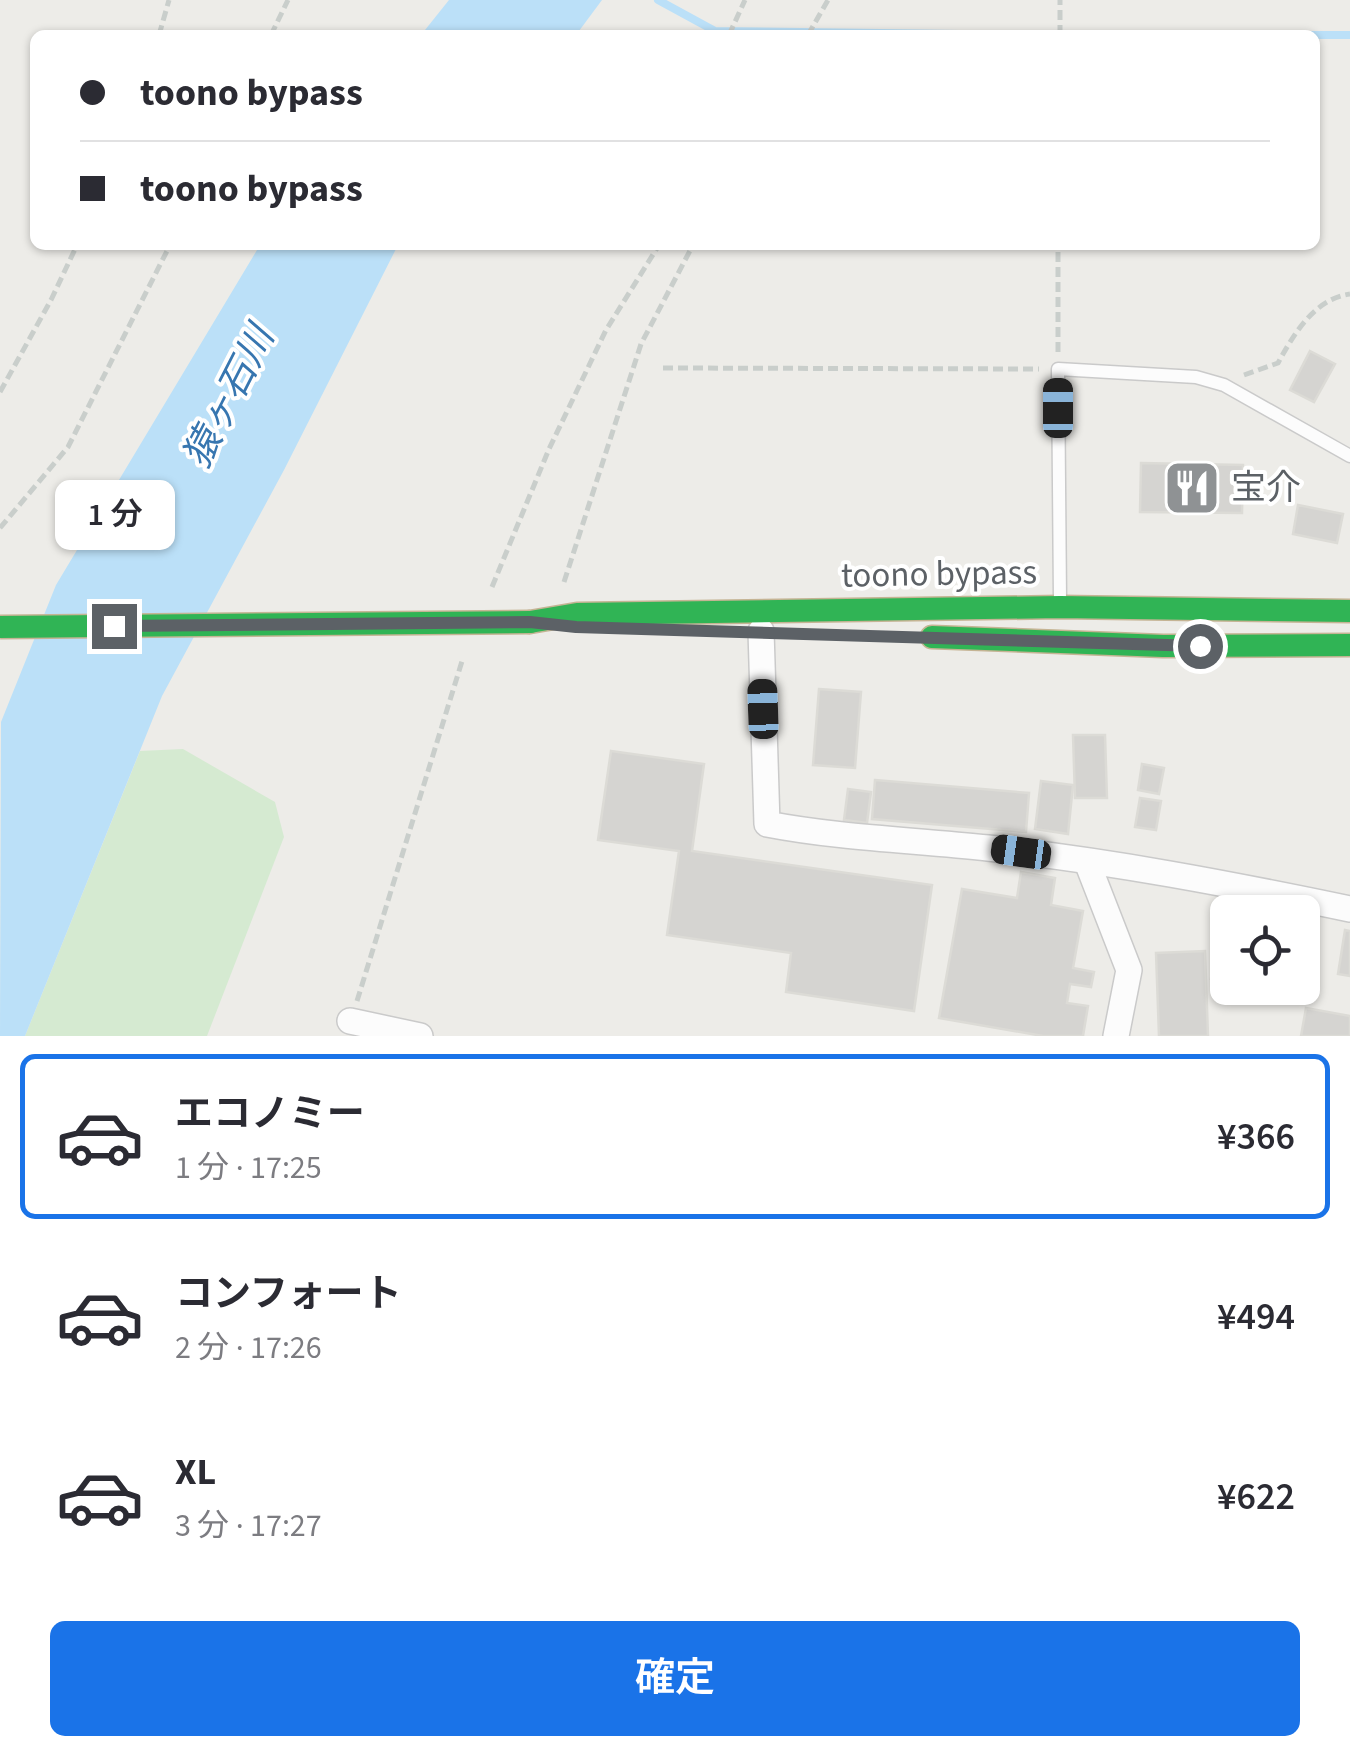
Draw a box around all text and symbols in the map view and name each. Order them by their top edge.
text: toono bypass [140,66,363,120]
text: toono bypass [140,162,363,216]
water label: 猿ヶ石川 [170,313,289,477]
car [1043,378,1073,438]
restaurant icon: 宝介 [1162,458,1222,518]
place label: 宝介 [1231,463,1301,513]
callout: 1 分 [54,481,174,551]
text: 1 分 [88,492,142,538]
street label: toono bypass [841,547,1037,601]
route end [92,604,137,649]
route start [1178,624,1223,669]
car [747,678,779,740]
car [989,833,1053,871]
map controls [1210,895,1320,1005]
button: locate [1210,895,1320,1005]
text: エコノミー [175,1087,365,1141]
icon: car [55,1092,145,1182]
text: ¥366 [1217,1110,1295,1164]
text: 1 分 · 17:25 [175,1145,322,1191]
text: コンフォート [175,1267,402,1321]
icon: car [55,1272,145,1362]
text: ¥494 [1217,1290,1295,1344]
text: 2 分 · 17:26 [175,1325,322,1371]
text: XL [175,1445,216,1499]
icon: car [55,1452,145,1542]
text: ¥622 [1217,1470,1295,1524]
text: 3 分 · 17:27 [175,1503,322,1549]
button: 確定 [50,1621,1300,1736]

